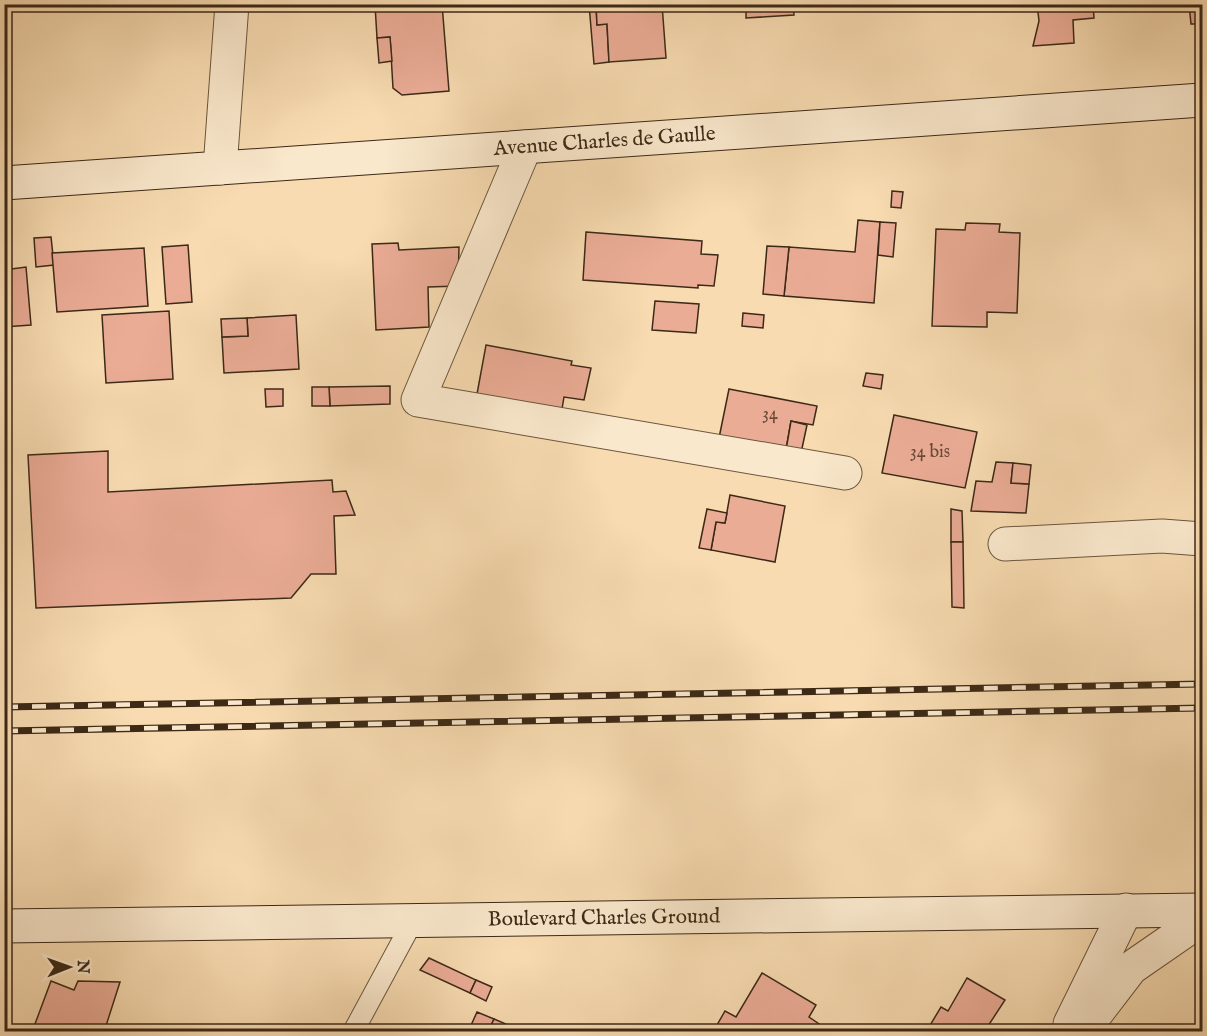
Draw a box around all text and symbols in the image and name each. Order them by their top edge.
street label: Avenue Charles de Gaulle [492,120,717,163]
house number: 34 [762,403,778,426]
house number: 34 bis [910,441,950,464]
street label: Boulevard Charles Ground [488,903,721,933]
north arrow [39,937,99,997]
text: N [72,959,92,974]

